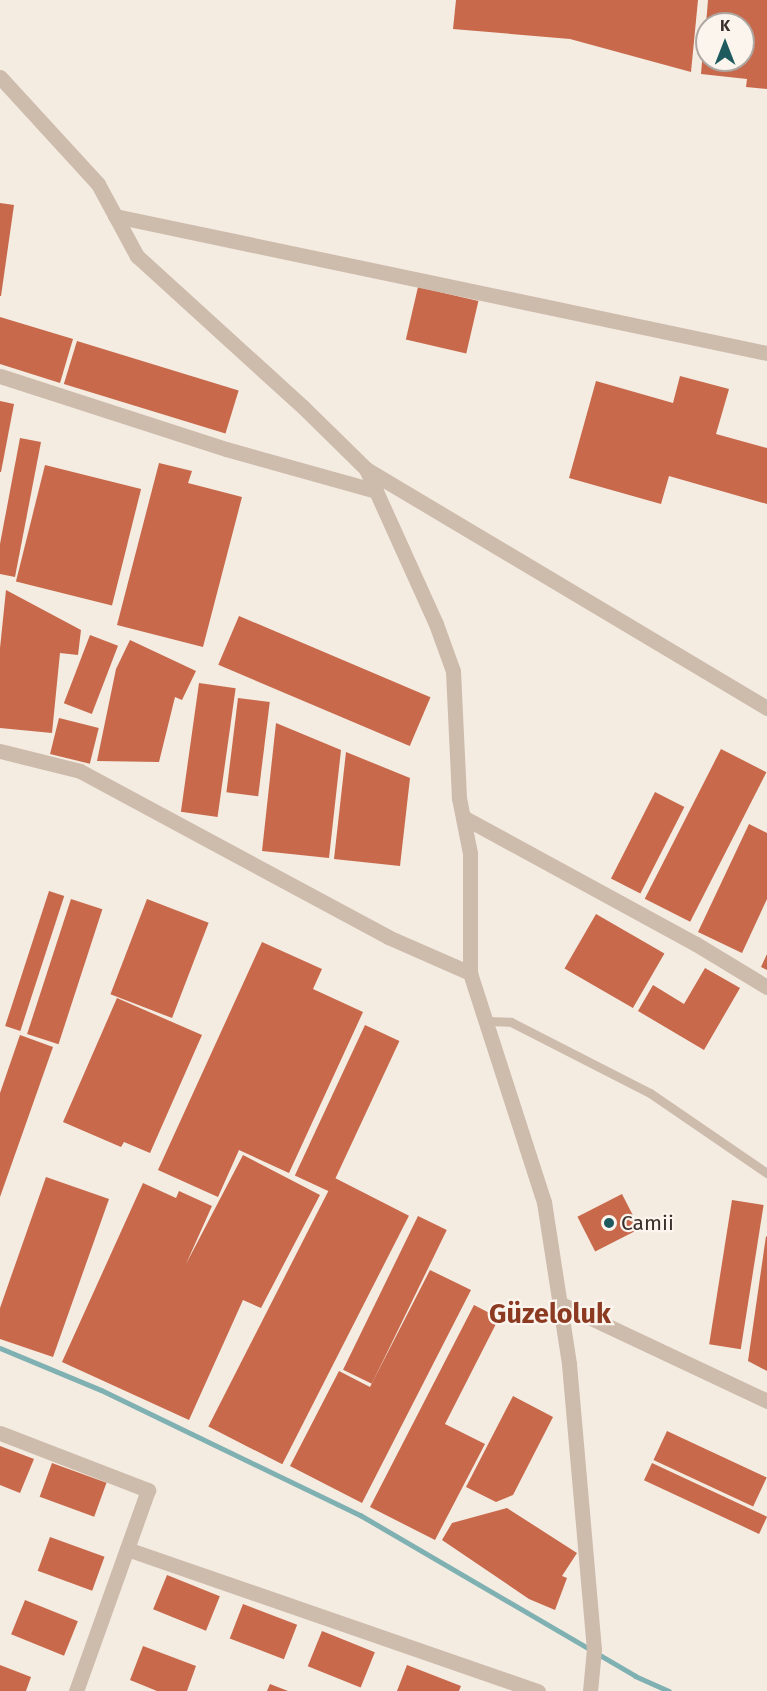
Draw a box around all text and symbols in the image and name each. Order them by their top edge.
north arrow [695,12,755,72]
text: K [720,16,730,35]
place label: Camii [621,1210,674,1236]
marker: Camii [602,1216,616,1230]
district label: Güzeloluk [489,1299,611,1331]

